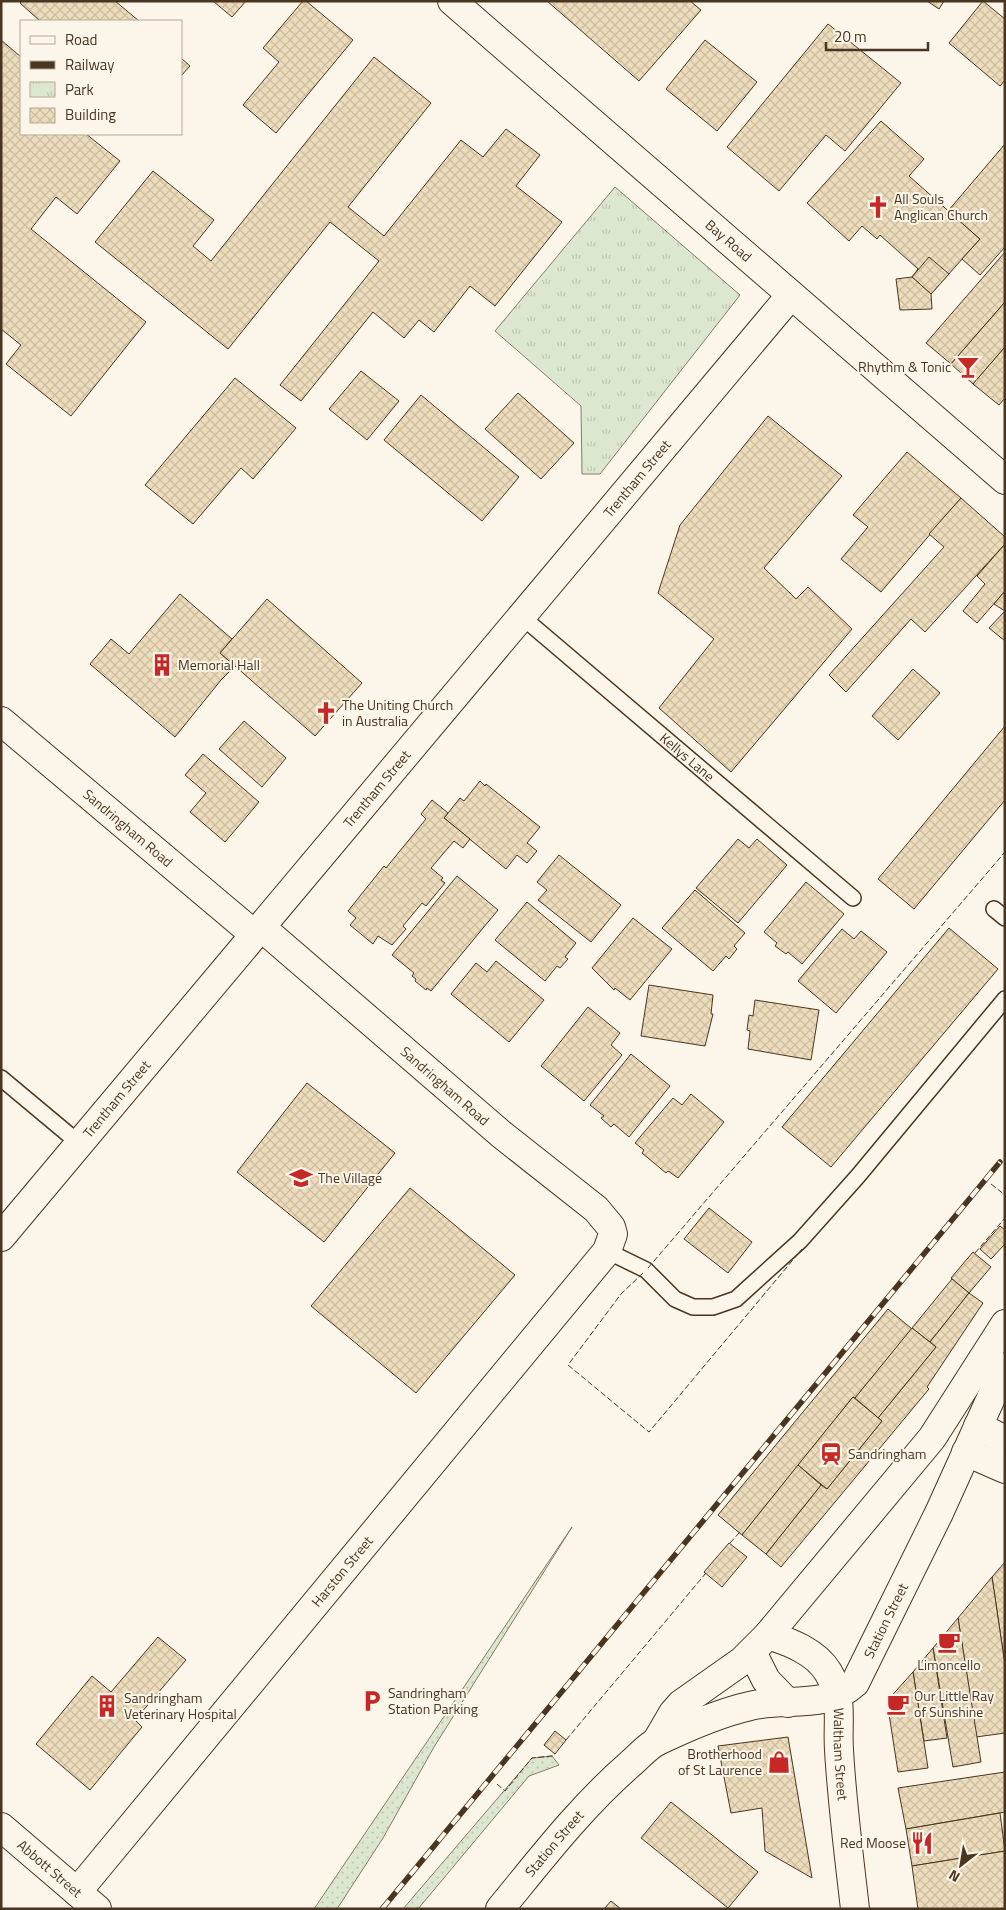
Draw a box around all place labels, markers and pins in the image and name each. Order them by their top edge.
place label: All Souls Anglican Church [894,188,988,225]
church icon: All Souls Anglican Church [865,194,891,220]
bar icon: Rhythm & Tonic [955,354,981,380]
place label: Rhythm & Tonic [858,356,951,377]
building icon: Memorial Hall [149,652,175,678]
place label: Memorial Hall [178,654,260,675]
place label: The Uniting Church in Australia [342,694,453,731]
church icon: The Uniting Church in Australia [313,700,339,726]
school or university icon: The Village [288,1165,314,1191]
place label: The Village [318,1167,382,1188]
station icon: Sandringham [818,1441,844,1467]
place label: Sandringham [848,1443,926,1464]
cafe icon: Limoncello [936,1629,962,1655]
place label: Limoncello [917,1654,981,1675]
place label: Sandringham Station Parking [388,1682,478,1719]
place label: Our Little Ray of Sunshine [914,1685,994,1722]
place label: Sandringham Veterinary Hospital [124,1687,237,1724]
parking icon: Sandringham Station Parking [359,1688,385,1714]
cafe icon: Our Little Ray of Sunshine [885,1691,911,1717]
building icon: Sandringham Veterinary Hospital [94,1693,120,1719]
place label: Brotherhood of St Laurence [678,1743,762,1780]
shop icon: Brotherhood of St Laurence [766,1749,792,1775]
restaurant icon: Red Moose [909,1830,935,1856]
place label: Red Moose [840,1832,906,1853]

